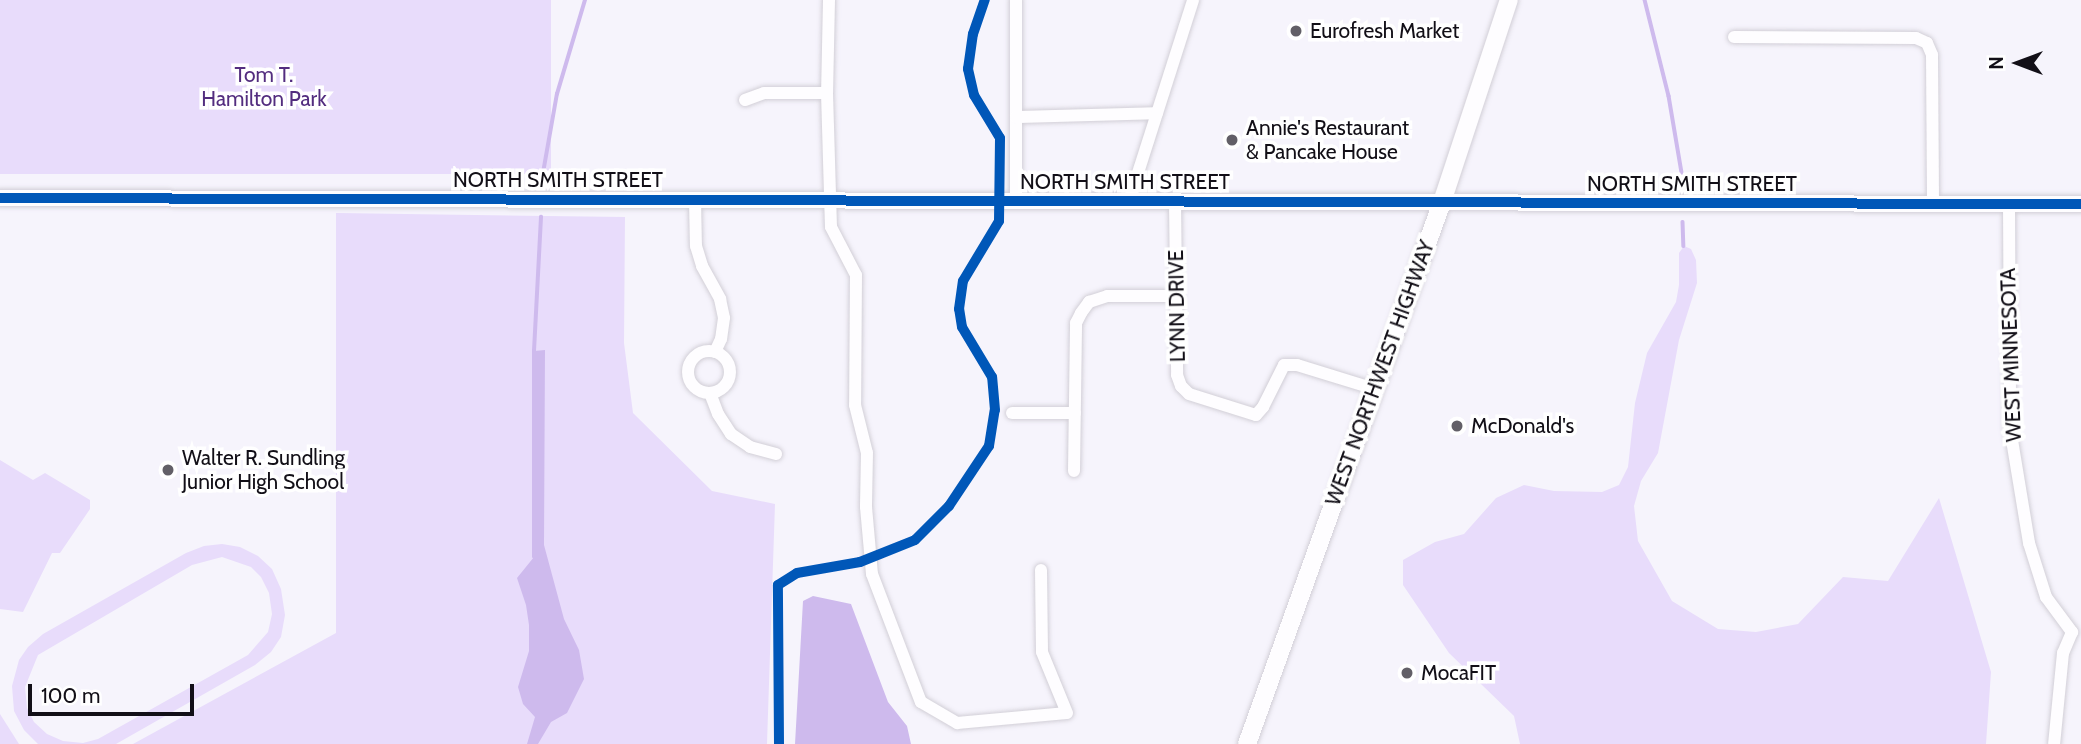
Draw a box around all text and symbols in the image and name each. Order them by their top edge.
place label: Eurofresh Market [1310,18,1459,44]
marker: Eurofresh Market [1288,23,1304,39]
north arrow [1983,28,2053,98]
text: N [1985,56,2008,70]
park label: Tom T. Hamilton Park [201,62,327,112]
place label: Annie's Restaurant & Pancake House [1246,115,1409,165]
marker: Annie's Restaurant & Pancake House [1224,132,1240,148]
street label: NORTH SMITH STREET [453,167,663,193]
street label: NORTH SMITH STREET [1020,169,1230,195]
street label: NORTH SMITH STREET [1587,171,1797,197]
street label: WEST NORTHWEST HIGHWAY [1320,237,1440,509]
street label: LYNN DRIVE [1163,250,1191,362]
street label: WEST MINNESOTA [1995,268,2027,442]
place label: McDonald's [1471,413,1574,439]
marker: McDonald's [1449,418,1465,434]
place label: Walter R. Sundling Junior High School [182,445,345,495]
marker: Walter R. Sundling Junior High School [160,462,176,478]
place label: MocaFIT [1421,660,1496,686]
marker: MocaFIT [1399,665,1415,681]
scale bar [32,670,198,714]
text: 100 m [41,683,100,708]

